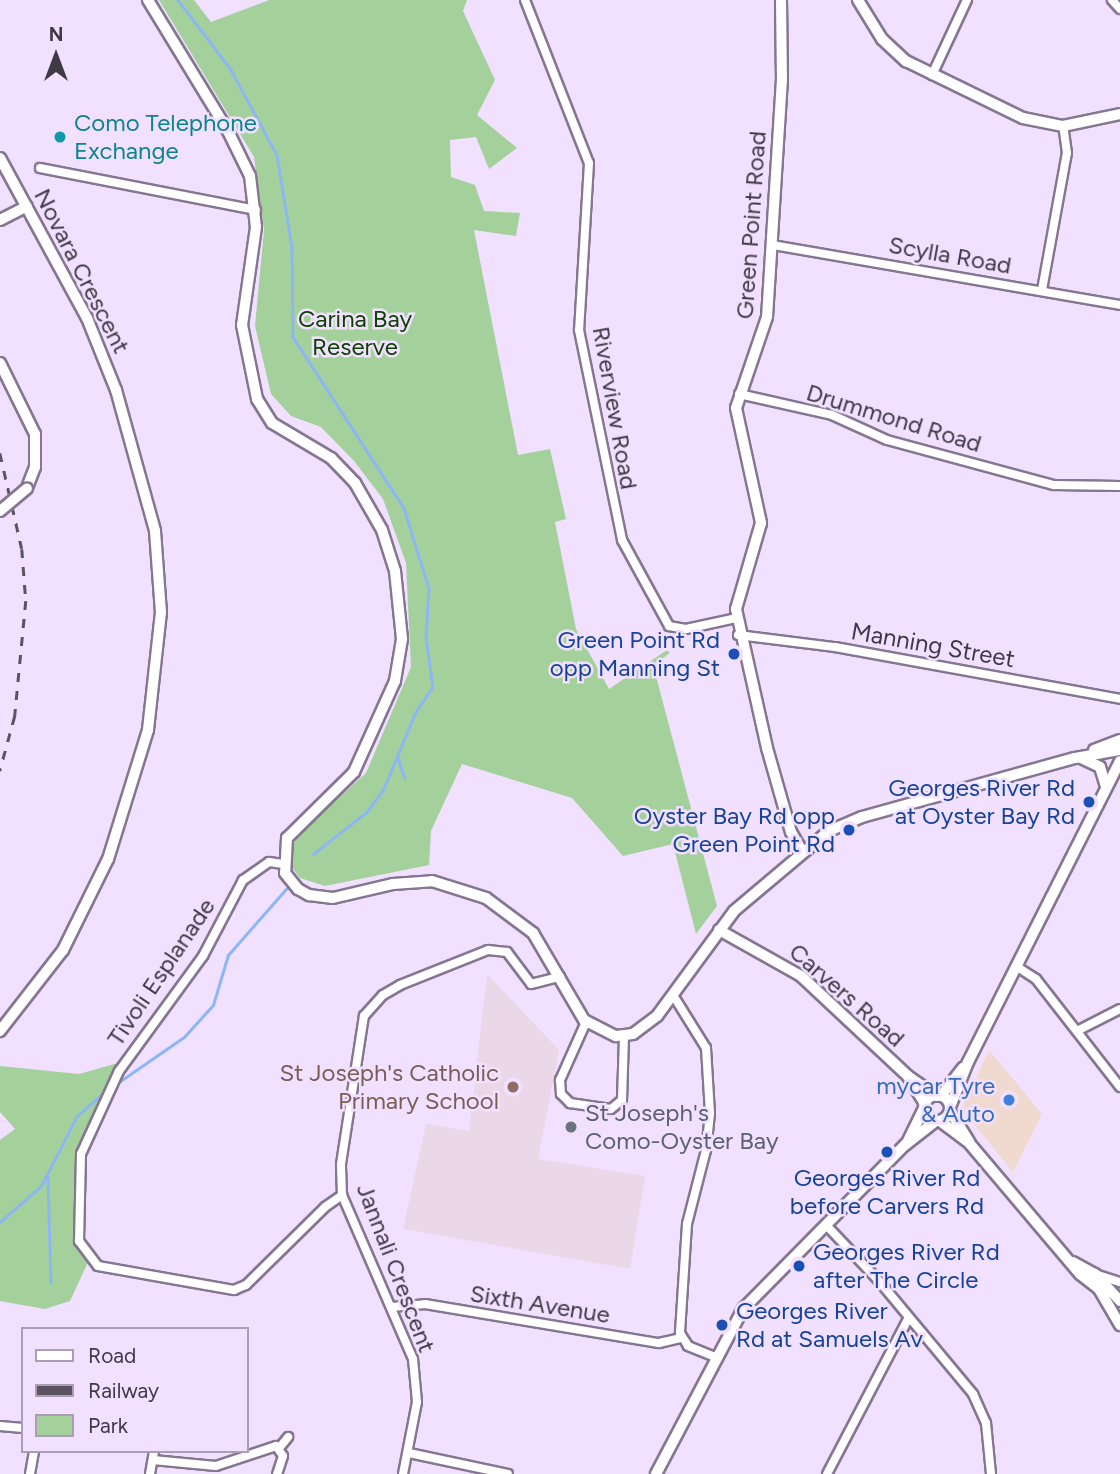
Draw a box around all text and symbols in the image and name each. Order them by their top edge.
north arrow [21,21,91,91]
text: N [49,23,63,46]
place label: Como Telephone Exchange [74,109,257,165]
marker: Como Telephone Exchange [52,129,68,145]
street label: Green Point Road [730,130,772,320]
street label: Novara Crescent [28,184,136,358]
street label: Scylla Road [886,230,1014,280]
park label: Carina Bay Reserve [298,305,412,361]
street label: Riverview Road [587,324,643,492]
street label: Drummond Road [803,378,985,458]
street label: Manning Street [849,616,1017,674]
place label: Green Point Rd opp Manning St [550,626,720,682]
marker: Green Point Rd opp Manning St [726,646,742,662]
place label: Georges River Rd at Oyster Bay Rd [888,774,1075,830]
marker: Georges River Rd at Oyster Bay Rd [1081,794,1097,810]
place label: Oyster Bay Rd opp Green Point Rd [634,802,835,858]
marker: Oyster Bay Rd opp Green Point Rd [841,822,857,838]
street label: Tivoli Esplanade [101,893,221,1051]
street label: Carvers Road [783,937,911,1053]
place label: St Joseph's Catholic Primary School [279,1059,499,1115]
place label: mycar Tyre & Auto [876,1072,995,1128]
marker: St Joseph's Catholic Primary School [505,1079,521,1095]
marker: mycar Tyre & Auto [1001,1092,1017,1108]
place label: St Joseph's Como-Oyster Bay [585,1099,779,1155]
marker: St Joseph's Como-Oyster Bay [563,1119,579,1135]
marker: Georges River Rd before Carvers Rd [879,1144,895,1160]
place label: Georges River Rd before Carvers Rd [790,1164,984,1220]
street label: Jannali Crescent [351,1179,441,1357]
place label: Georges River Rd after The Circle [813,1238,1000,1294]
marker: Georges River Rd after The Circle [791,1258,807,1274]
street label: Sixth Avenue [468,1279,612,1329]
place label: Georges River Rd at Samuels Av [736,1297,923,1353]
marker: Georges River Rd at Samuels Av [714,1317,730,1333]
legend [21,1327,248,1453]
text: Road [88,1343,136,1368]
text: Railway [88,1378,159,1403]
text: Park [88,1413,128,1438]

